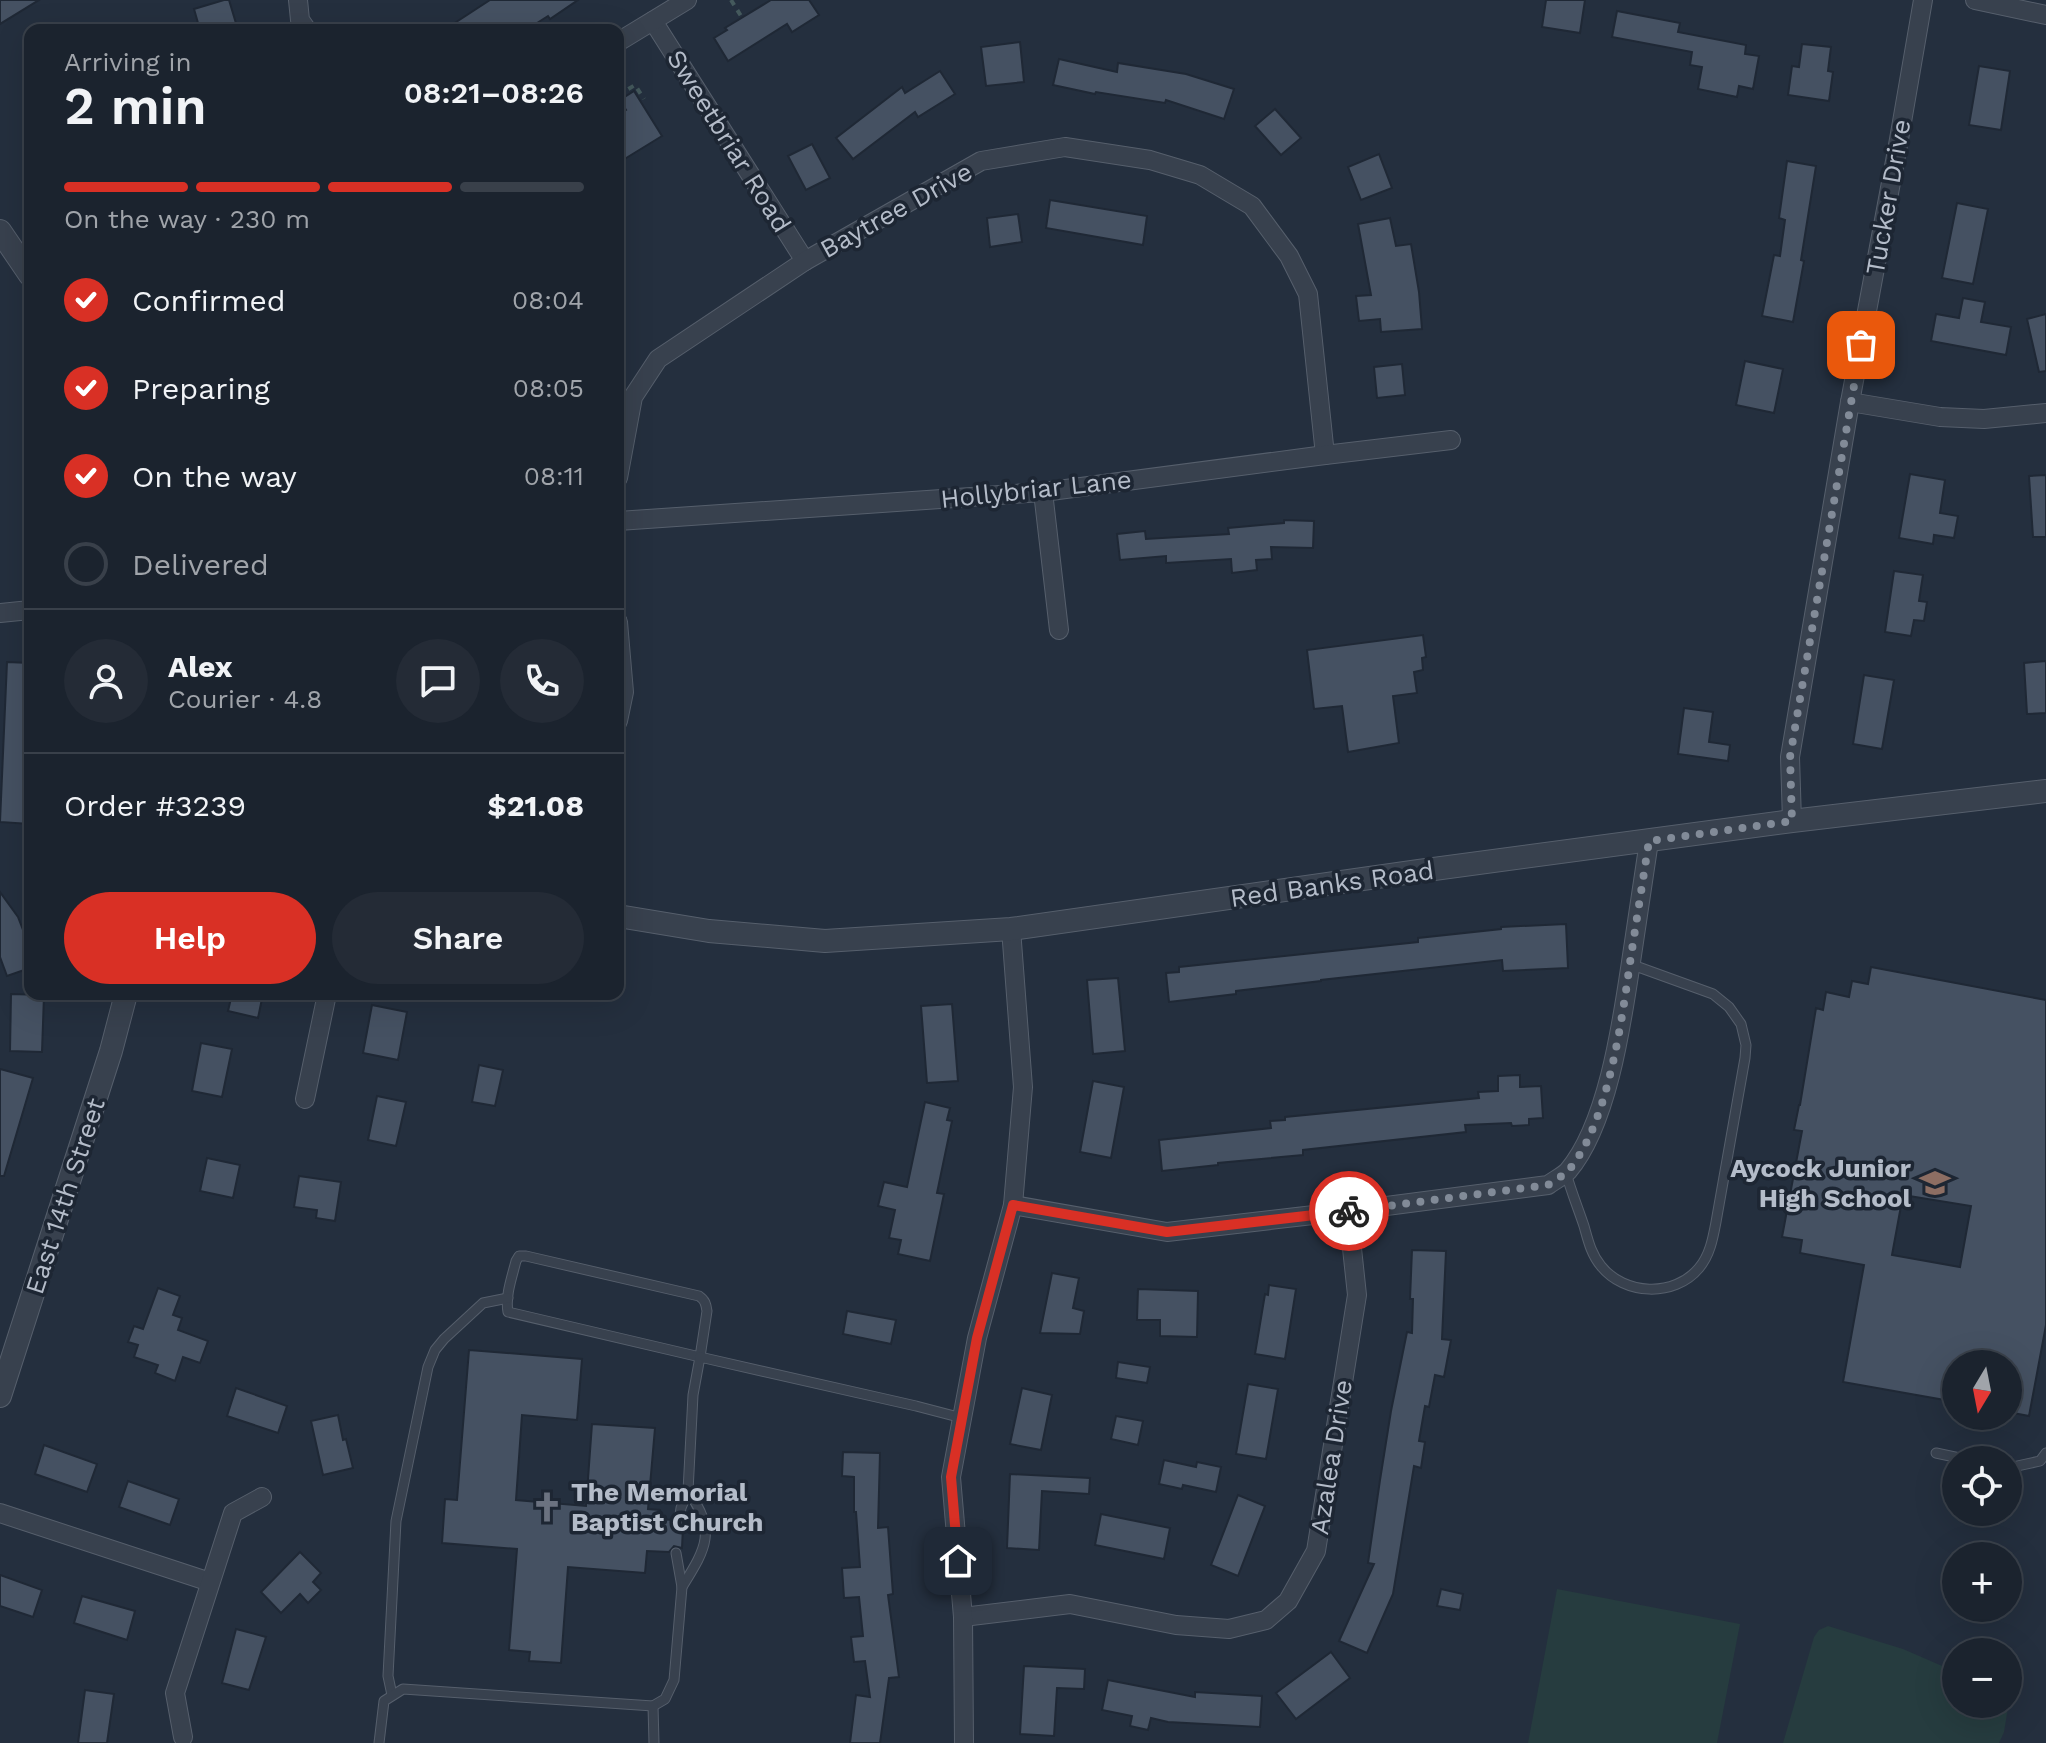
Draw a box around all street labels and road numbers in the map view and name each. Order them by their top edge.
street label: Sweetbriar Road [661,44,797,238]
street label: Tucker Drive [1860,117,1916,277]
street label: Baytree Drive [815,156,977,264]
street label: Hollybriar Lane [939,464,1133,514]
street label: Red Banks Road [1228,855,1436,913]
street label: East 14th Street [19,1094,111,1298]
street label: Azalea Drive [1304,1377,1358,1537]

